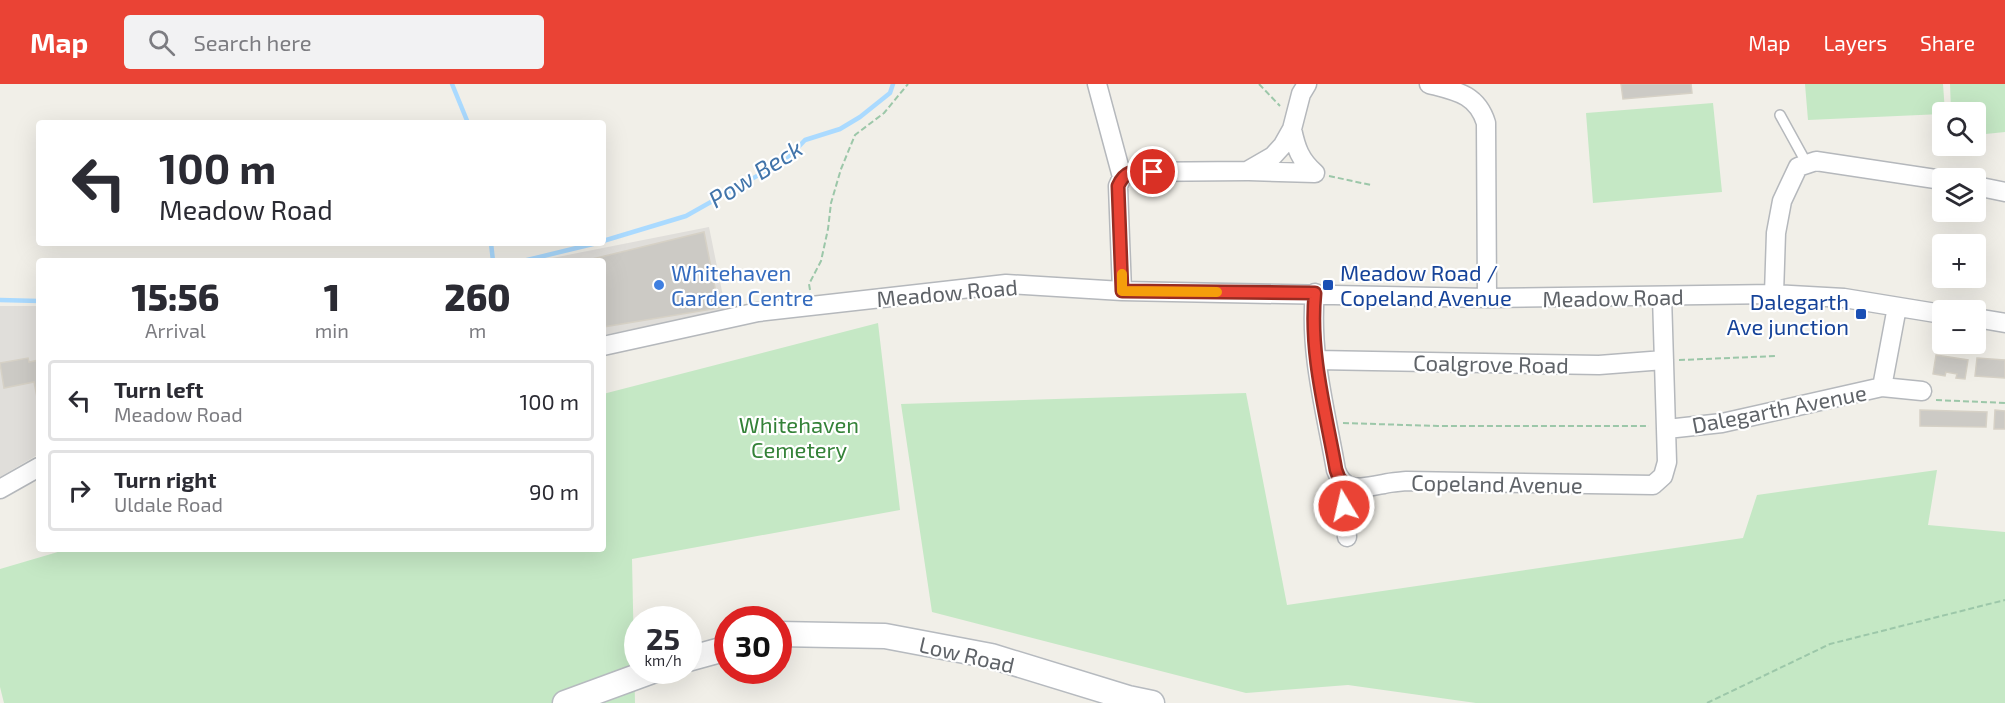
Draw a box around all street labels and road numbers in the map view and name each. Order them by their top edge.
street label: Meadow Road [875,273,1019,311]
street label: Meadow Road [1542,283,1684,311]
street label: Coalgrove Road [1413,349,1569,377]
street label: Dalegarth Avenue [1689,378,1869,438]
street label: Copeland Avenue [1411,469,1583,497]
street label: Low Road [917,630,1017,678]

